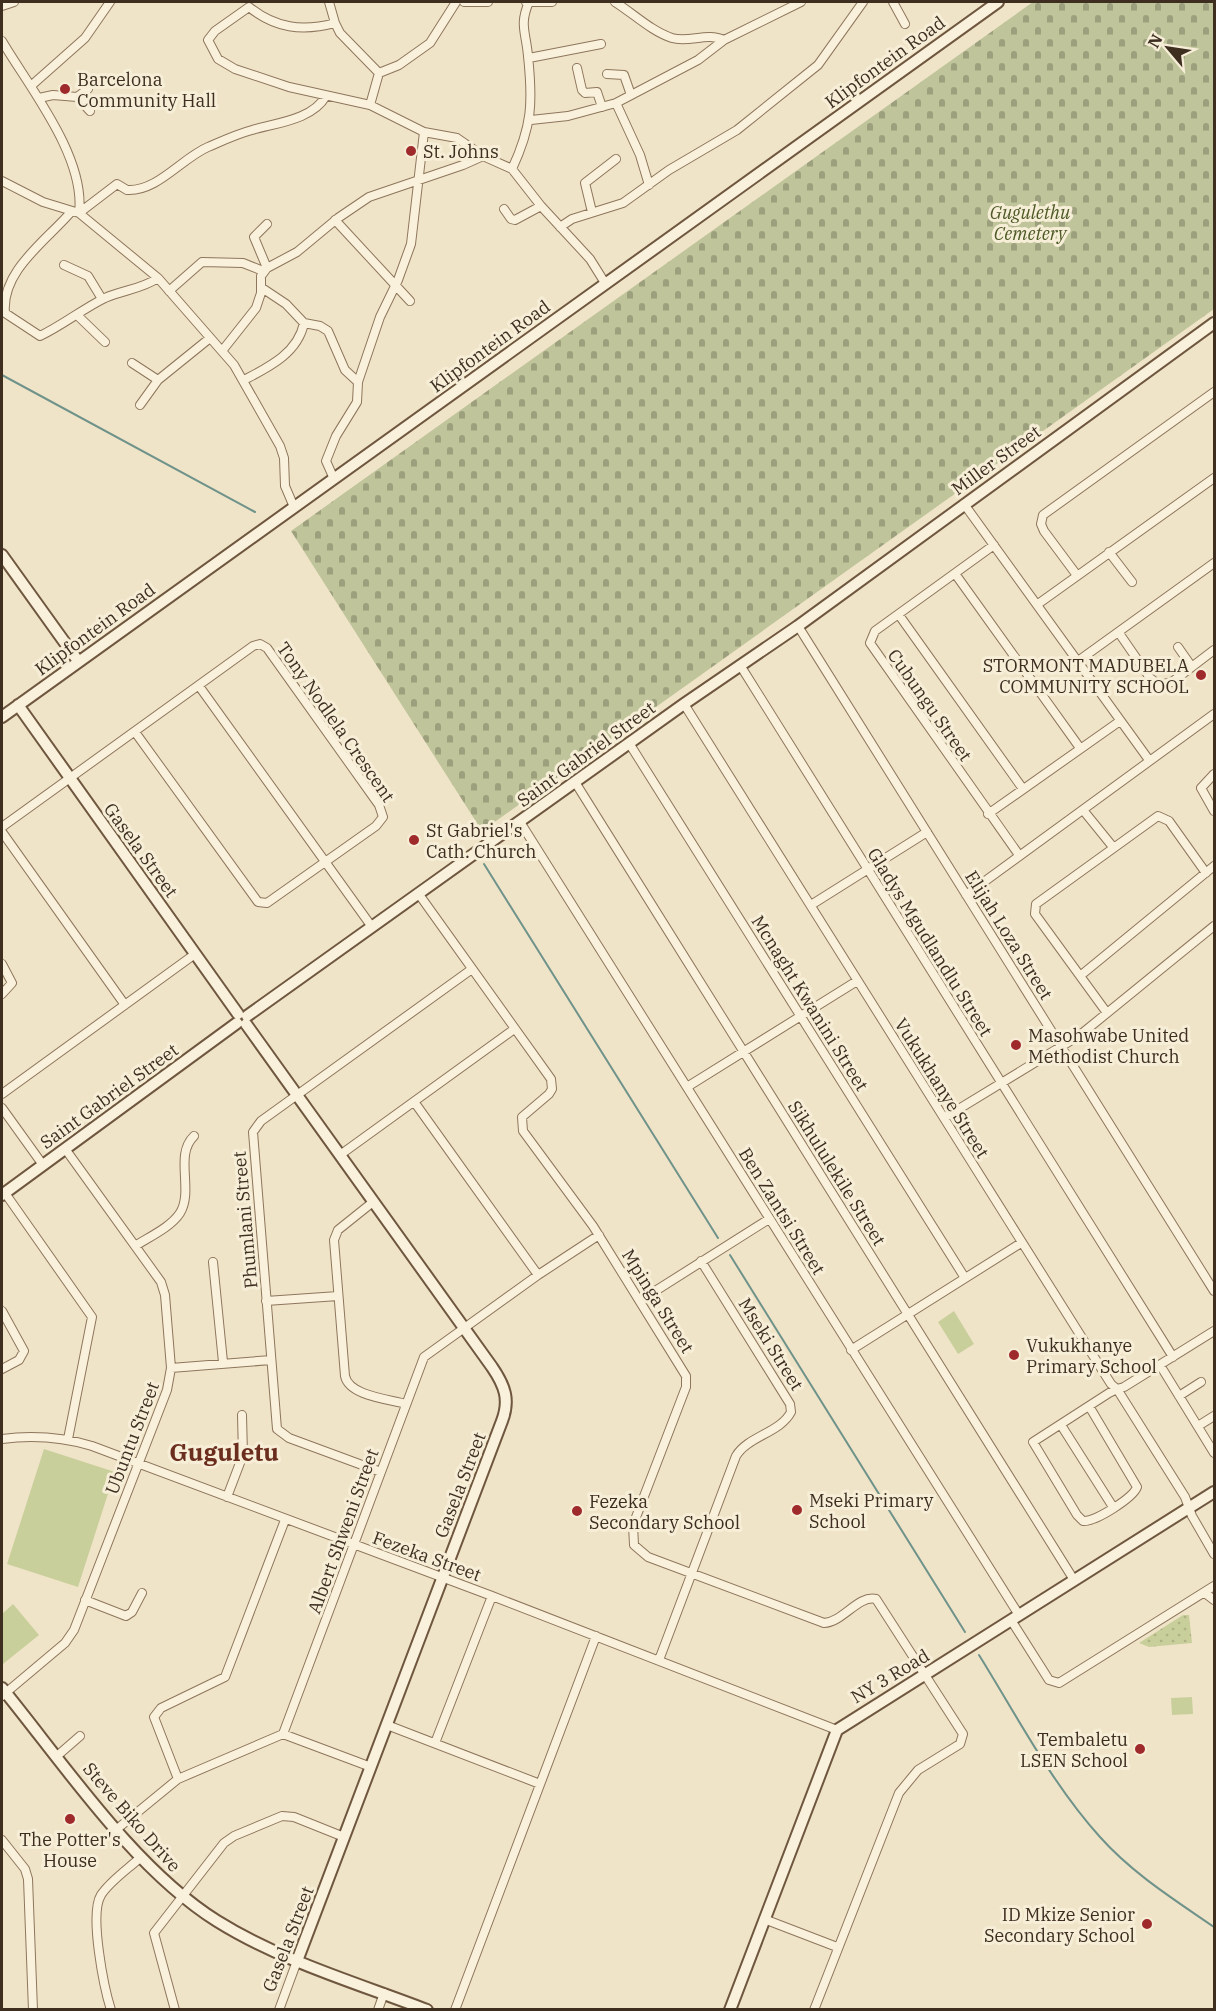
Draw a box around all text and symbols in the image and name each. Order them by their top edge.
street label: Klipfontein Road [820,11,950,113]
north arrow [1138,18,1198,78]
text: N [1143,30,1167,51]
place label: Barcelona Community Hall [77,68,216,112]
marker: Barcelona Community Hall [58,82,72,96]
place label: St. Johns [423,140,499,163]
marker: St. Johns [404,144,418,158]
park label: Gugulethu Cemetery [990,201,1071,245]
street label: Klipfontein Road [425,295,555,397]
street label: Miller Street [947,420,1045,500]
street label: Klipfontein Road [30,578,160,680]
street label: Tony Nodlela Crescent [272,637,400,807]
street label: Cubungu Street [883,644,977,766]
place label: STORMONT MADUBELA COMMUNITY SCHOOL [983,654,1190,698]
marker: STORMONT MADUBELA COMMUNITY SCHOOL [1194,668,1208,682]
street label: Saint Gabriel Street [512,696,660,812]
street label: Gasela Street [99,798,183,902]
place label: St Gabriel's Cath. Church [426,819,536,863]
marker: St Gabriel's Cath. Church [407,833,421,847]
street label: Gladys Mgudlandlu Street [862,843,998,1041]
street label: Elijah Loza Street [960,866,1058,1004]
street label: Mcnaght Kwanini Street [746,911,874,1095]
street label: Vukukhanye Street [890,1014,994,1162]
place label: Masohwabe United Methodist Church [1028,1024,1189,1068]
street label: Saint Gabriel Street [35,1038,183,1154]
marker: Masohwabe United Methodist Church [1009,1038,1023,1052]
street label: Sikhululekile Street [783,1096,891,1250]
street label: Ben Zantsi Street [734,1143,830,1279]
street label: Phumlani Street [228,1150,262,1290]
street label: Mpinga Street [617,1245,699,1357]
street label: Mseki Street [733,1293,809,1395]
place label: Vukukhanye Primary School [1026,1334,1157,1378]
marker: Vukukhanye Primary School [1007,1348,1021,1362]
street label: Ubuntu Street [100,1378,164,1498]
street label: Gasela Street [429,1429,491,1541]
district label: Guguletu [169,1436,279,1468]
street label: Albert Shweni Street [302,1445,384,1617]
place label: Mseki Primary School [809,1489,934,1533]
place label: Fezeka Secondary School [589,1490,740,1534]
marker: Mseki Primary School [790,1503,804,1517]
marker: Fezeka Secondary School [570,1504,584,1518]
street label: Fezeka Street [370,1526,484,1586]
street label: NY 3 Road [847,1644,933,1708]
place label: Tembaletu LSEN School [1020,1728,1128,1772]
marker: Tembaletu LSEN School [1133,1742,1147,1756]
street label: Steve Biko Drive [78,1758,186,1876]
marker: The Potter's House [63,1812,77,1826]
place label: The Potter's House [19,1828,121,1872]
street label: Gasela Street [257,1883,319,1995]
place label: ID Mkize Senior Secondary School [984,1903,1135,1947]
marker: ID Mkize Senior Secondary School [1140,1917,1154,1931]

